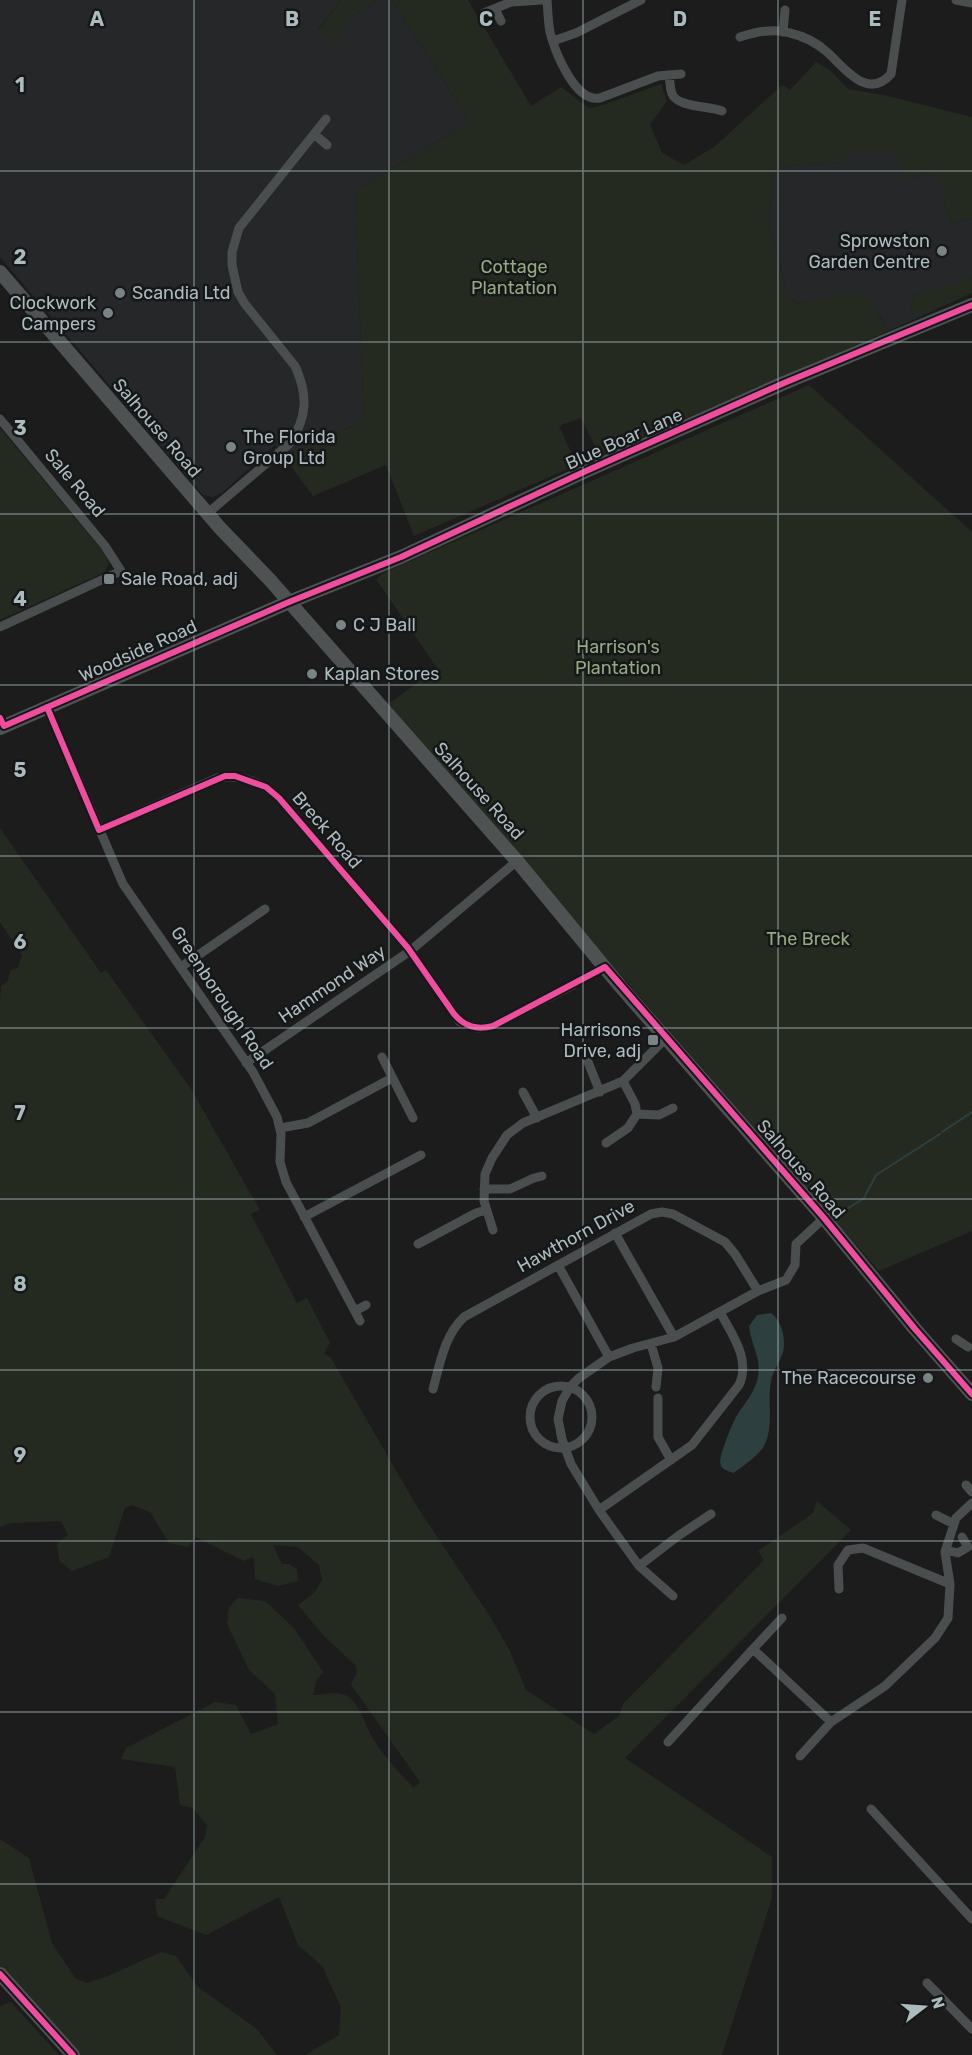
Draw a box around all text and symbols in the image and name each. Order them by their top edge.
text: A [90,7,105,31]
text: B [285,7,299,31]
text: C [479,7,493,31]
text: D [673,7,687,31]
text: E [869,7,881,31]
text: 1 [15,73,25,97]
place label: Sprowston Garden Centre [808,230,930,273]
marker: Sprowston Garden Centre [935,244,949,258]
text: 2 [14,245,27,269]
park label: Cottage Plantation [471,256,557,299]
place label: Scandia Ltd [132,282,230,304]
marker: Scandia Ltd [113,286,127,300]
place label: Clockwork Campers [9,292,97,335]
marker: Clockwork Campers [101,306,115,320]
street label: Salhouse Road [108,374,206,482]
street label: Blue Boar Lane [562,403,686,475]
text: 3 [13,416,27,440]
place label: The Florida Group Ltd [243,426,336,469]
marker: The Florida Group Ltd [224,440,238,454]
street label: Sale Road [40,444,110,522]
place label: Sale Road, adj [121,568,238,590]
marker: Sale Road, adj [102,572,116,586]
text: 4 [13,587,27,611]
place label: C J Ball [353,614,416,636]
street label: Woodside Road [76,615,200,687]
marker: C J Ball [334,618,348,632]
park label: Harrison's Plantation [575,636,661,679]
place label: Kaplan Stores [324,663,439,685]
marker: Kaplan Stores [305,667,319,681]
street label: Salhouse Road [429,738,529,844]
text: 5 [14,758,27,782]
street label: Breck Road [288,787,366,873]
street label: Greenborough Road [166,922,278,1074]
park label: The Breck [766,928,850,950]
text: 6 [13,930,27,954]
street label: Hammond Way [274,940,390,1028]
place label: Harrisons Drive, adj [561,1019,641,1062]
marker: Harrisons Drive, adj [646,1033,660,1047]
text: 7 [14,1101,26,1125]
street label: Salhouse Road [752,1115,850,1223]
street label: Hawthorn Drive [513,1195,639,1277]
text: 8 [13,1272,27,1296]
place label: The Racecourse [782,1367,916,1389]
marker: The Racecourse [921,1371,935,1385]
text: 9 [14,1443,27,1467]
north arrow [894,1977,954,2037]
text: N [927,1994,949,2011]

